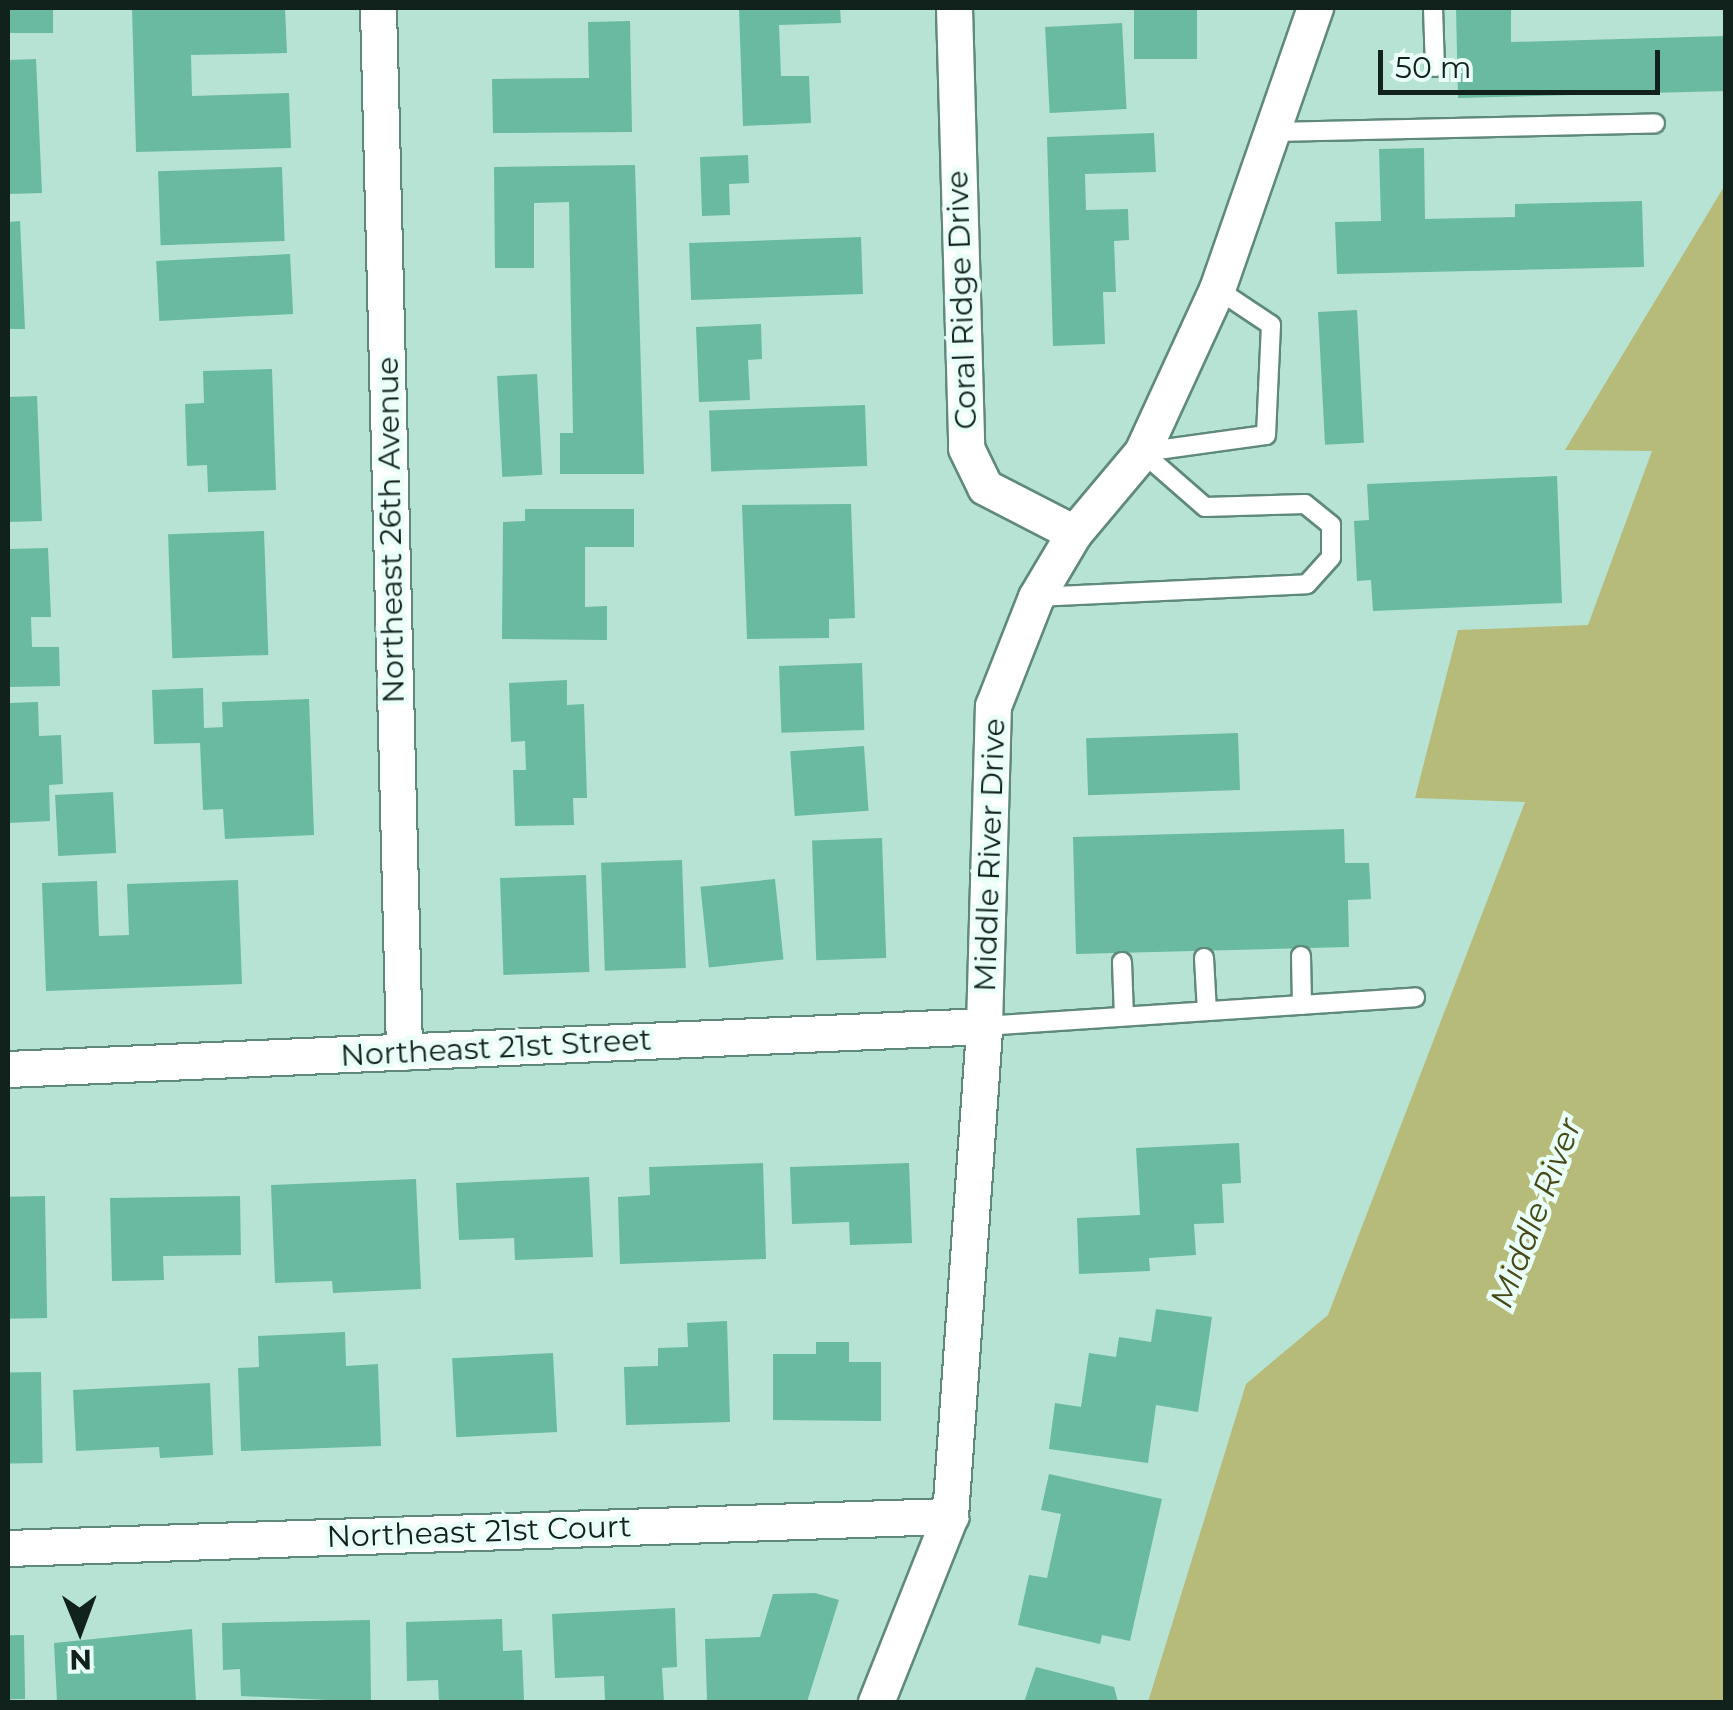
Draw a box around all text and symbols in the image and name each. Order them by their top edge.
scale bar [1383,30,1666,92]
text: 50 m [1395,49,1472,86]
street label: Coral Ridge Drive [939,170,985,430]
street label: Northeast 26th Avenue [370,356,412,704]
street label: Middle River Drive [967,718,1013,992]
street label: Northeast 21st Street [340,1022,652,1074]
water label: Middle River [1482,1113,1590,1313]
street label: Northeast 21st Court [326,1509,632,1555]
north arrow [30,1580,130,1680]
text: N [69,1643,92,1677]

